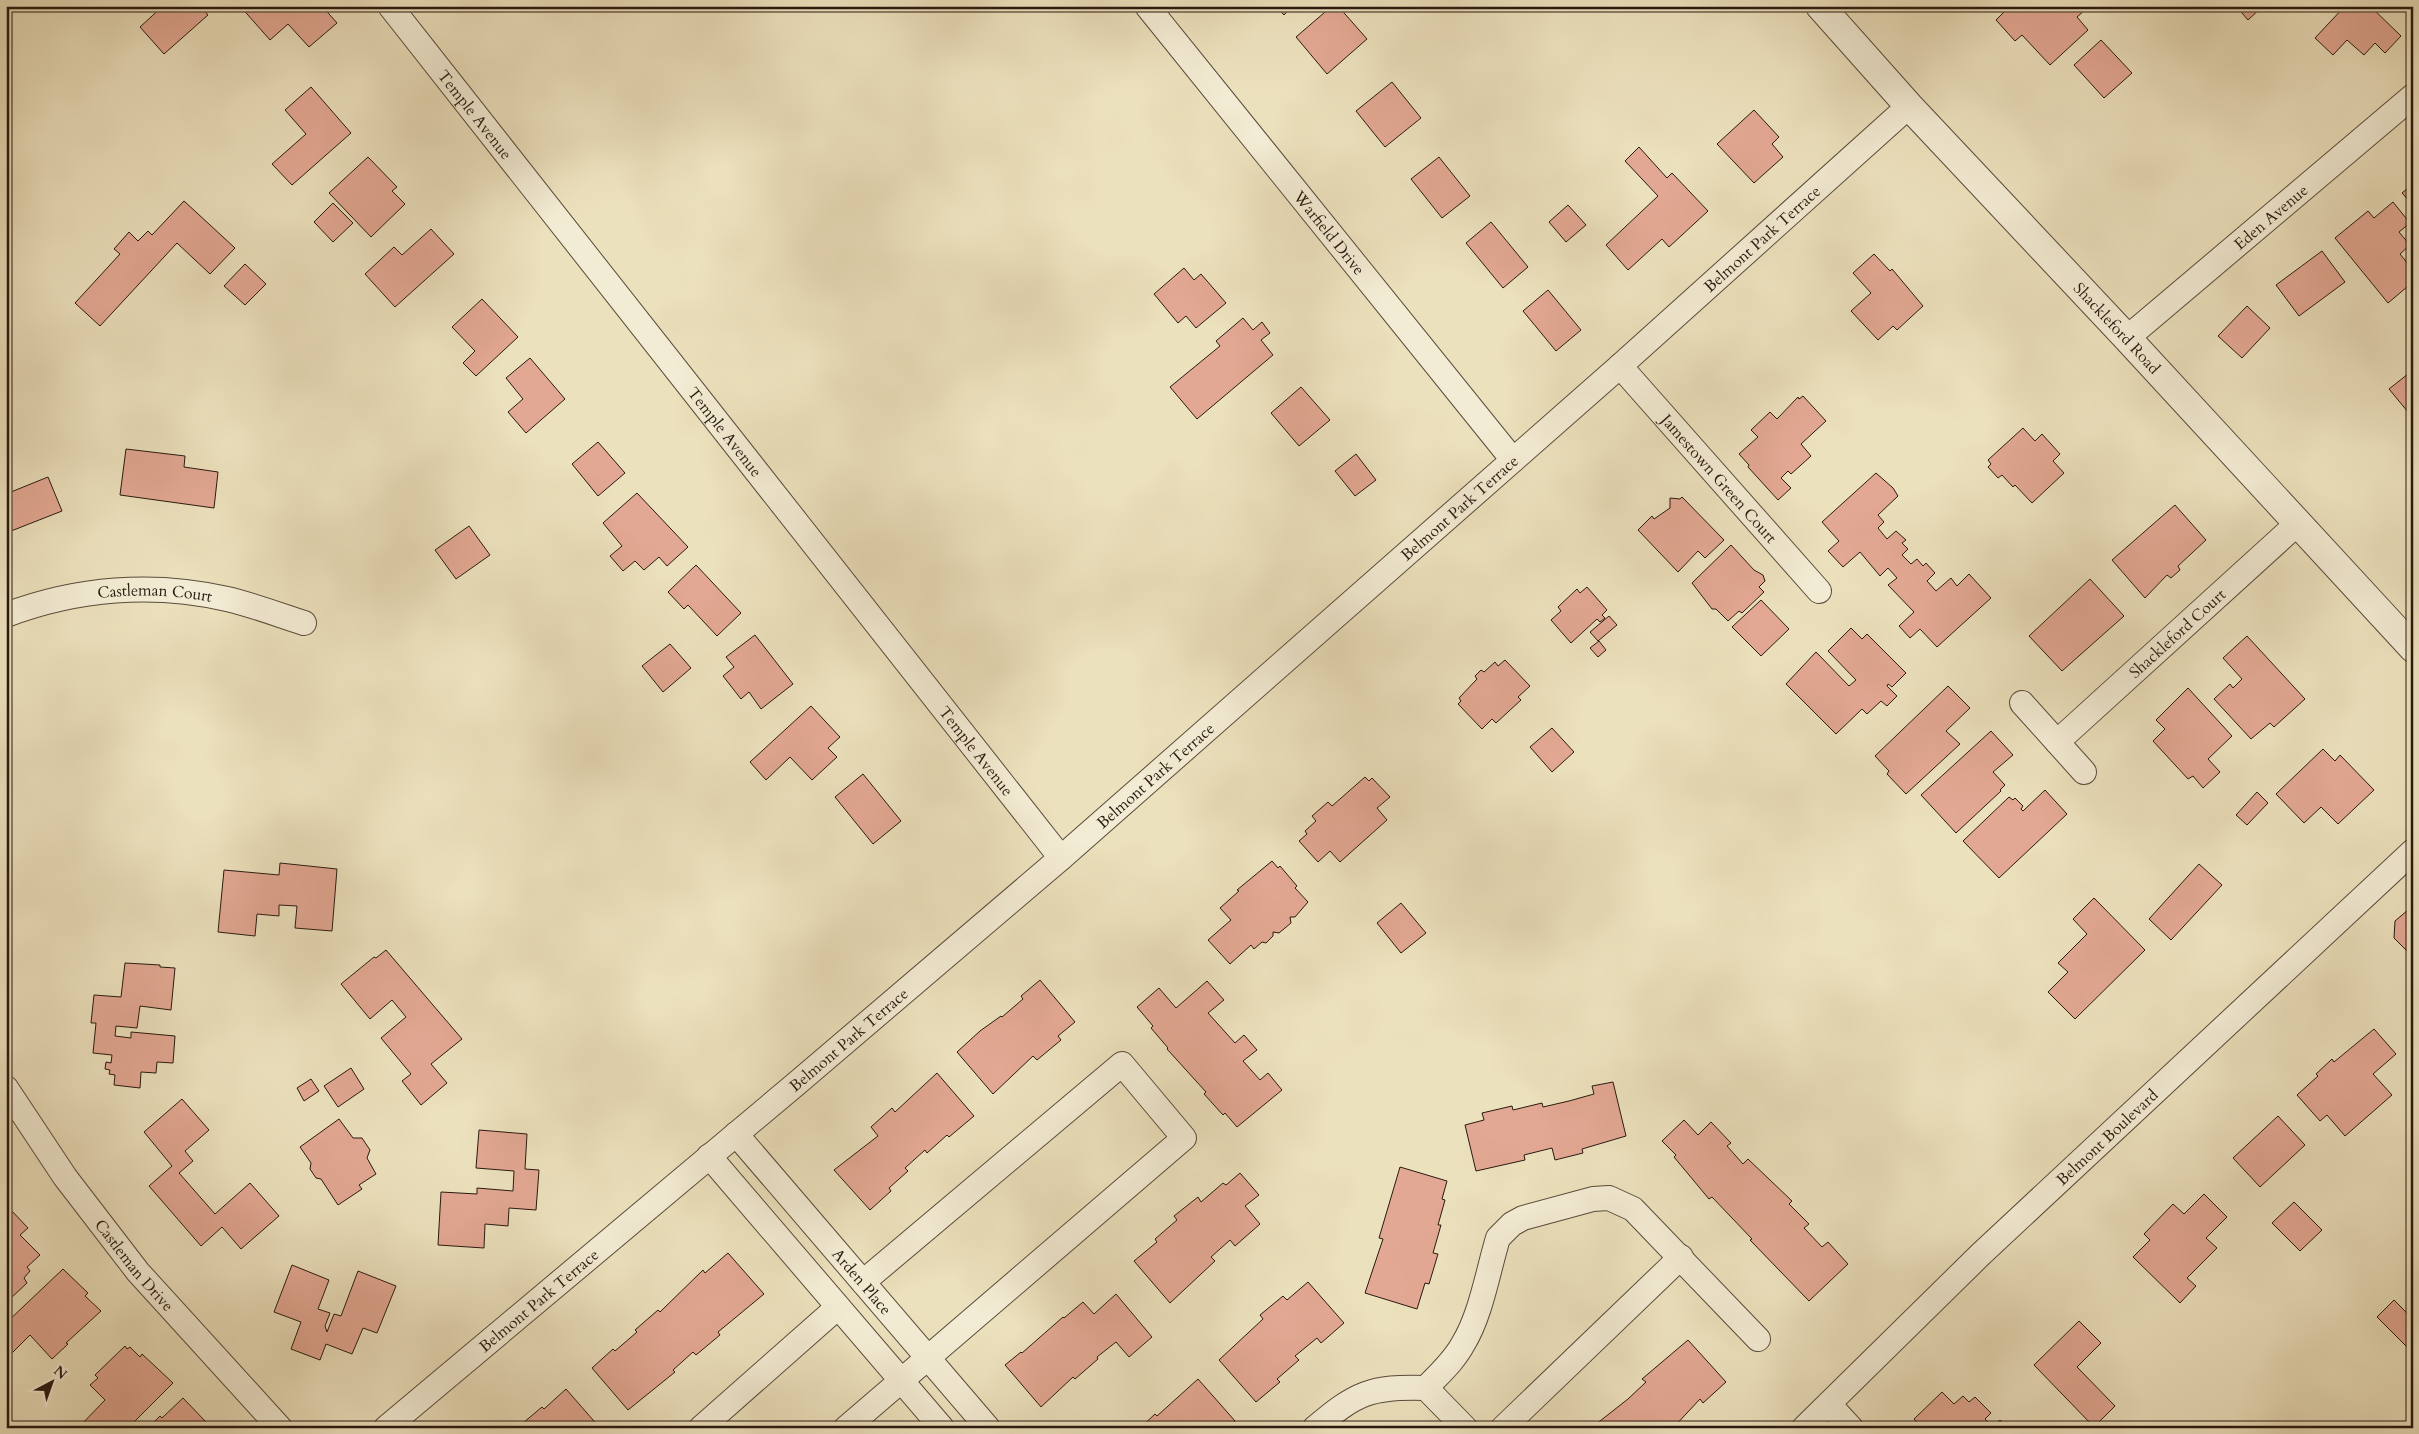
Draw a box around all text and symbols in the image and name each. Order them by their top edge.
street label: Temple Avenue [432,66,517,164]
street label: Eden Avenue [2229,180,2313,255]
street label: Belmont Park Terrace [1699,181,1826,297]
street label: Warfield Drive [1288,186,1370,280]
street label: Shackleford Road [2068,278,2165,380]
street label: Temple Avenue [682,383,767,482]
street label: Jamestown Green Court [1654,408,1782,548]
street label: Belmont Park Terrace [1396,450,1524,566]
street label: Castleman Court [96,579,214,608]
street label: Shackleford Court [2124,584,2231,684]
street label: Temple Avenue [934,702,1018,801]
street label: Belmont Park Terrace [1092,718,1219,834]
street label: Belmont Park Terrace [785,983,913,1097]
street label: Belmont Boulevard [2052,1084,2163,1191]
street label: Castleman Drive [89,1215,178,1316]
street label: Belmont Park Terrace [475,1244,604,1358]
street label: Arden Place [827,1244,896,1320]
north arrow [28,1356,78,1406]
text: N [49,1361,71,1384]

